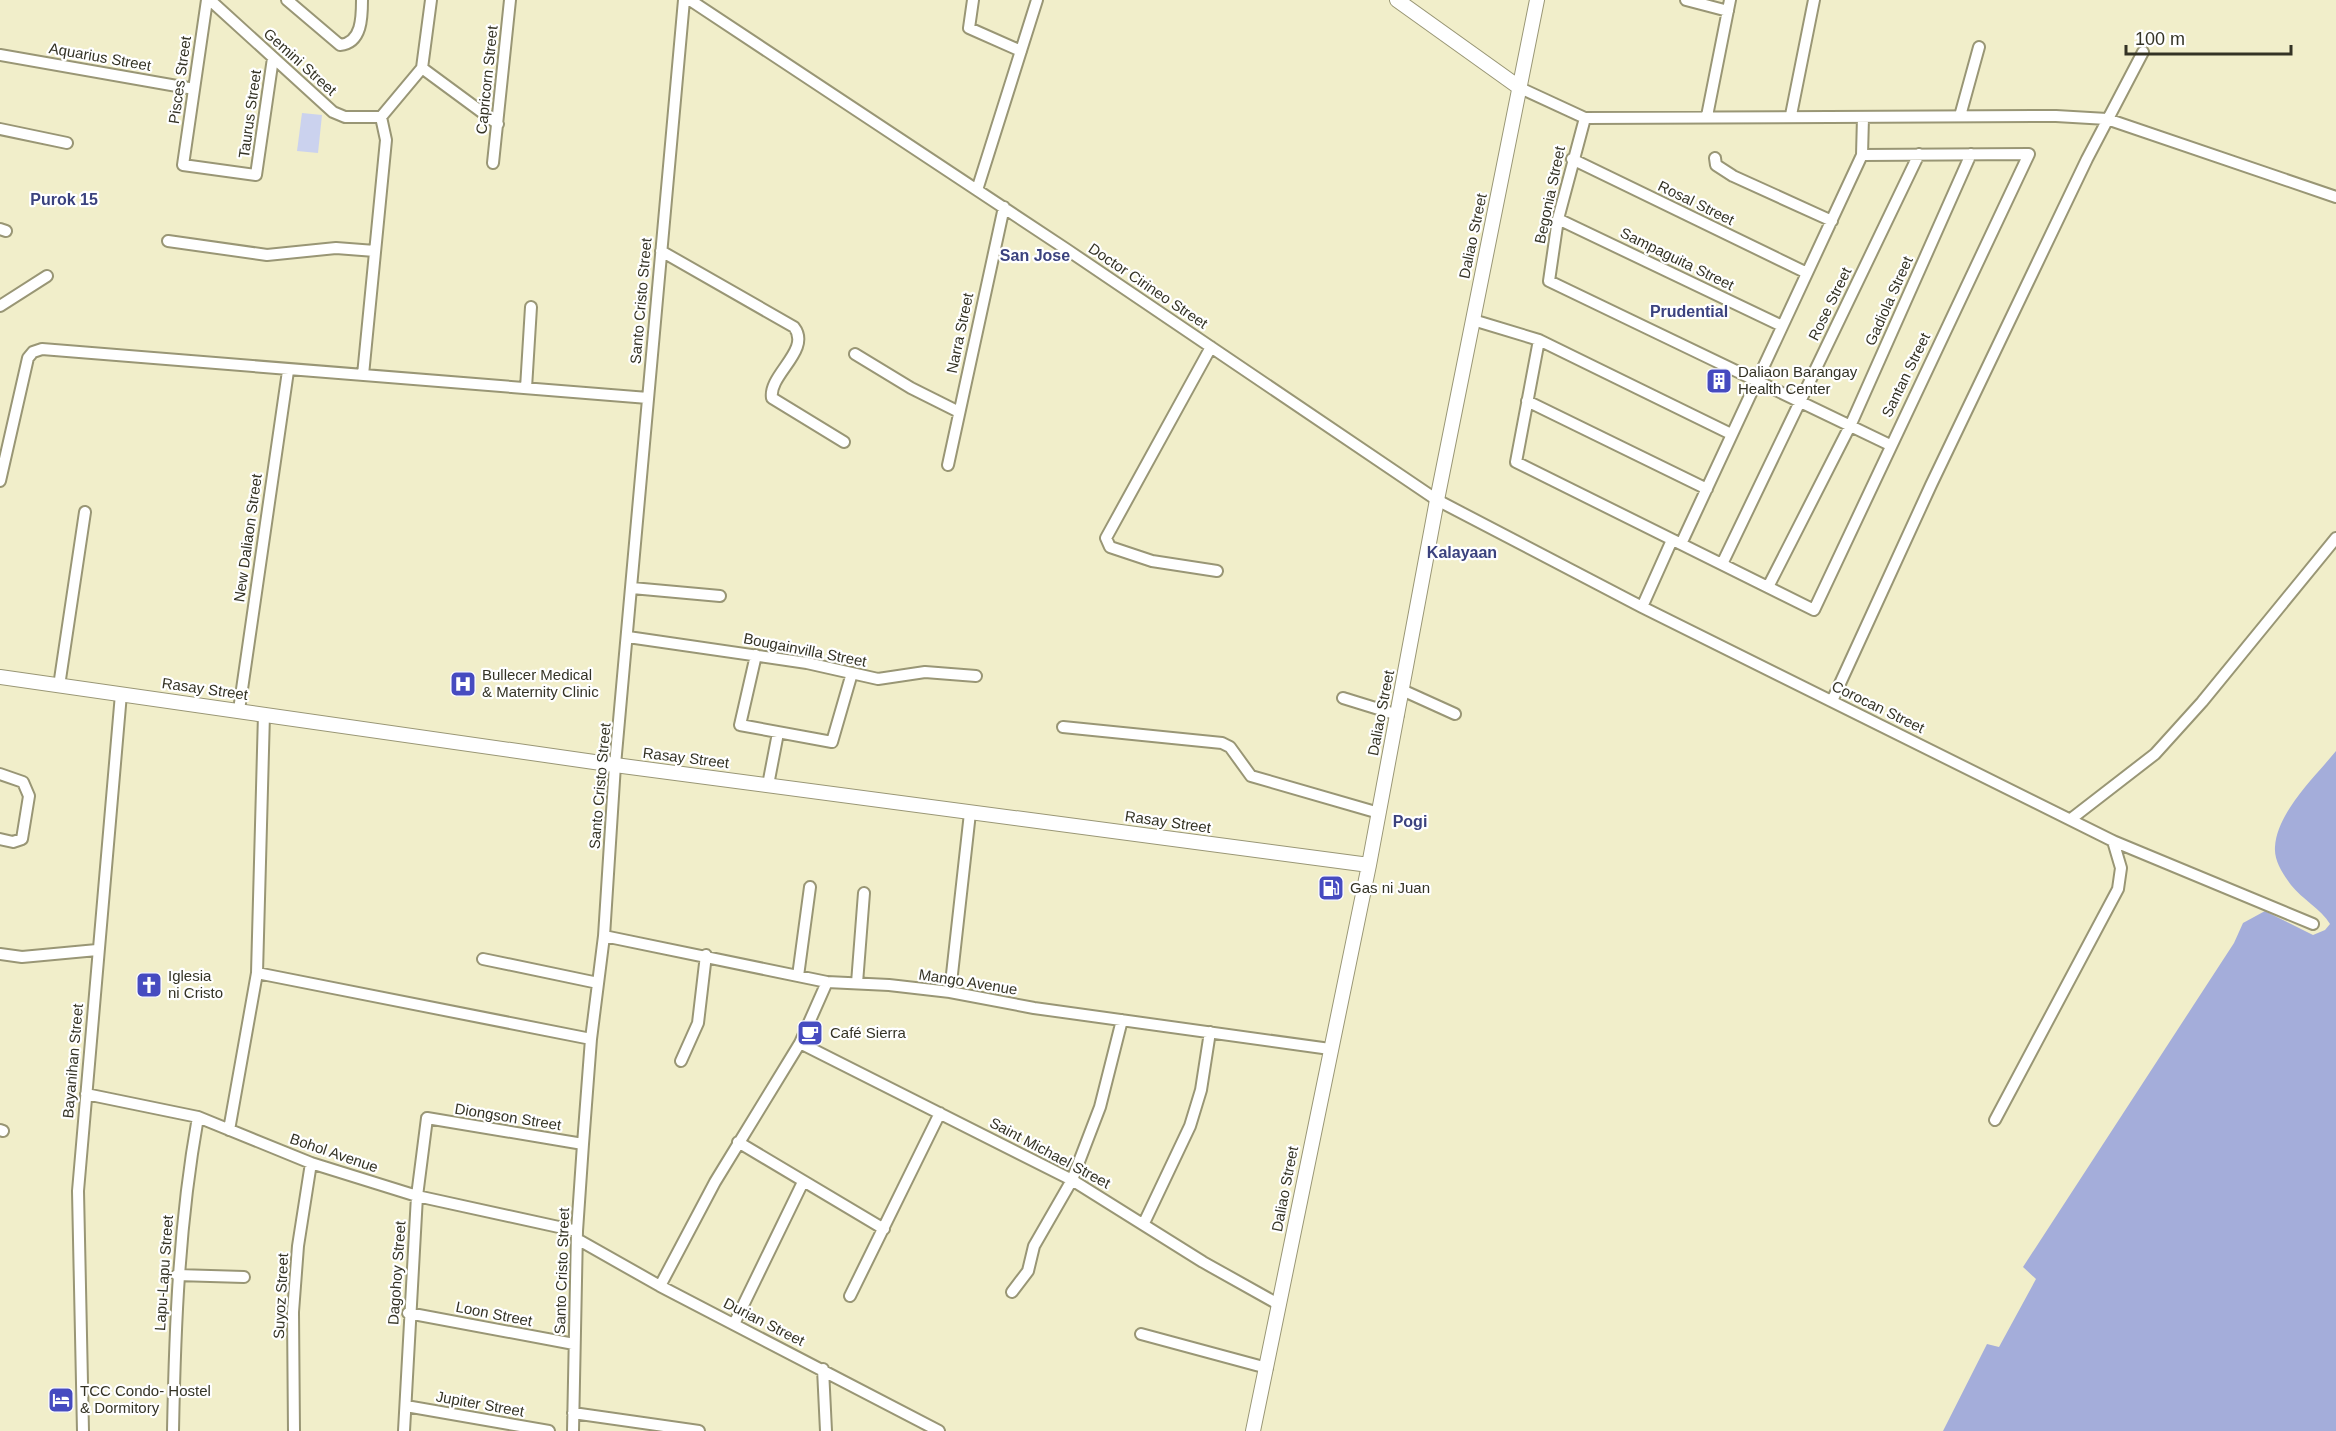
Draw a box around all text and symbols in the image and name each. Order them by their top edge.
scale bar [2126,18,2291,56]
street label: Capricorn Street [472,24,501,135]
street label: Gemini Street [261,25,341,99]
text: 100 m [2135,29,2185,49]
street label: Pisces Street [165,34,194,125]
street label: Aquarius Street [48,39,153,74]
street label: Taurus Street [235,68,264,159]
street label: Begonia Street [1531,144,1568,245]
street label: Rosal Street [1655,177,1738,229]
district label: Purok 15 [30,191,98,208]
street label: Daliao Street [1455,191,1490,280]
street label: Sampaguita Street [1618,224,1738,294]
street label: Santo Cristo Street [627,236,655,365]
street label: Doctor Cirineo Street [1085,239,1212,332]
district label: San Jose [1000,247,1070,264]
street label: Gadiola Street [1861,253,1916,348]
street label: Rose Street [1805,264,1855,343]
street label: Narra Street [943,290,976,375]
district label: Prudential [1650,303,1728,320]
street label: Santan Street [1878,329,1934,420]
place label: Daliaon Barangay Health Center [1738,363,1858,397]
building icon: Daliaon Barangay Health Center [1704,366,1734,396]
street label: New Daliaon Street [230,472,265,603]
district label: Kalayaan [1427,544,1497,561]
street label: Bougainvilla Street [742,629,869,670]
place label: Bullecer Medical & Maternity Clinic [482,666,599,700]
street label: Daliao Street [1364,668,1397,757]
hospital icon: Bullecer Medical & Maternity Clinic [448,669,478,699]
street label: Rasay Street [161,674,250,703]
street label: Corocan Street [1829,677,1928,737]
street label: Santo Cristo Street [586,721,614,850]
street label: Rasay Street [642,744,731,771]
street label: Rasay Street [1124,807,1213,836]
district label: Pogi [1393,813,1427,830]
fuel station icon: Gas ni Juan [1316,873,1346,903]
place label: Gas ni Juan [1350,879,1430,896]
street label: Mango Avenue [917,965,1019,998]
place label: Iglesia ni Cristo [168,967,223,1001]
church icon: Iglesia ni Cristo [134,970,164,1000]
street label: Bayanihan Street [59,1002,86,1119]
cafe icon: Café Sierra [795,1018,825,1048]
place label: Café Sierra [830,1024,907,1041]
street label: Diongson Street [454,1100,563,1133]
street label: Saint Michael Street [987,1114,1114,1192]
street label: Bohol Avenue [288,1129,381,1176]
street label: Daliao Street [1268,1144,1301,1233]
street label: Santo Cristo Street [551,1207,572,1335]
street label: Lapu-Lapu Street [151,1214,176,1331]
street label: Dagohoy Street [384,1220,409,1326]
street label: Suyoz Street [270,1252,291,1339]
street label: Durian Street [721,1294,808,1350]
street label: Loon Street [454,1298,535,1329]
place label: TCC Condo- Hostel & Dormitory [80,1382,211,1416]
hotel icon: TCC Condo- Hostel & Dormitory [46,1385,76,1415]
street label: Jupiter Street [435,1387,526,1420]

